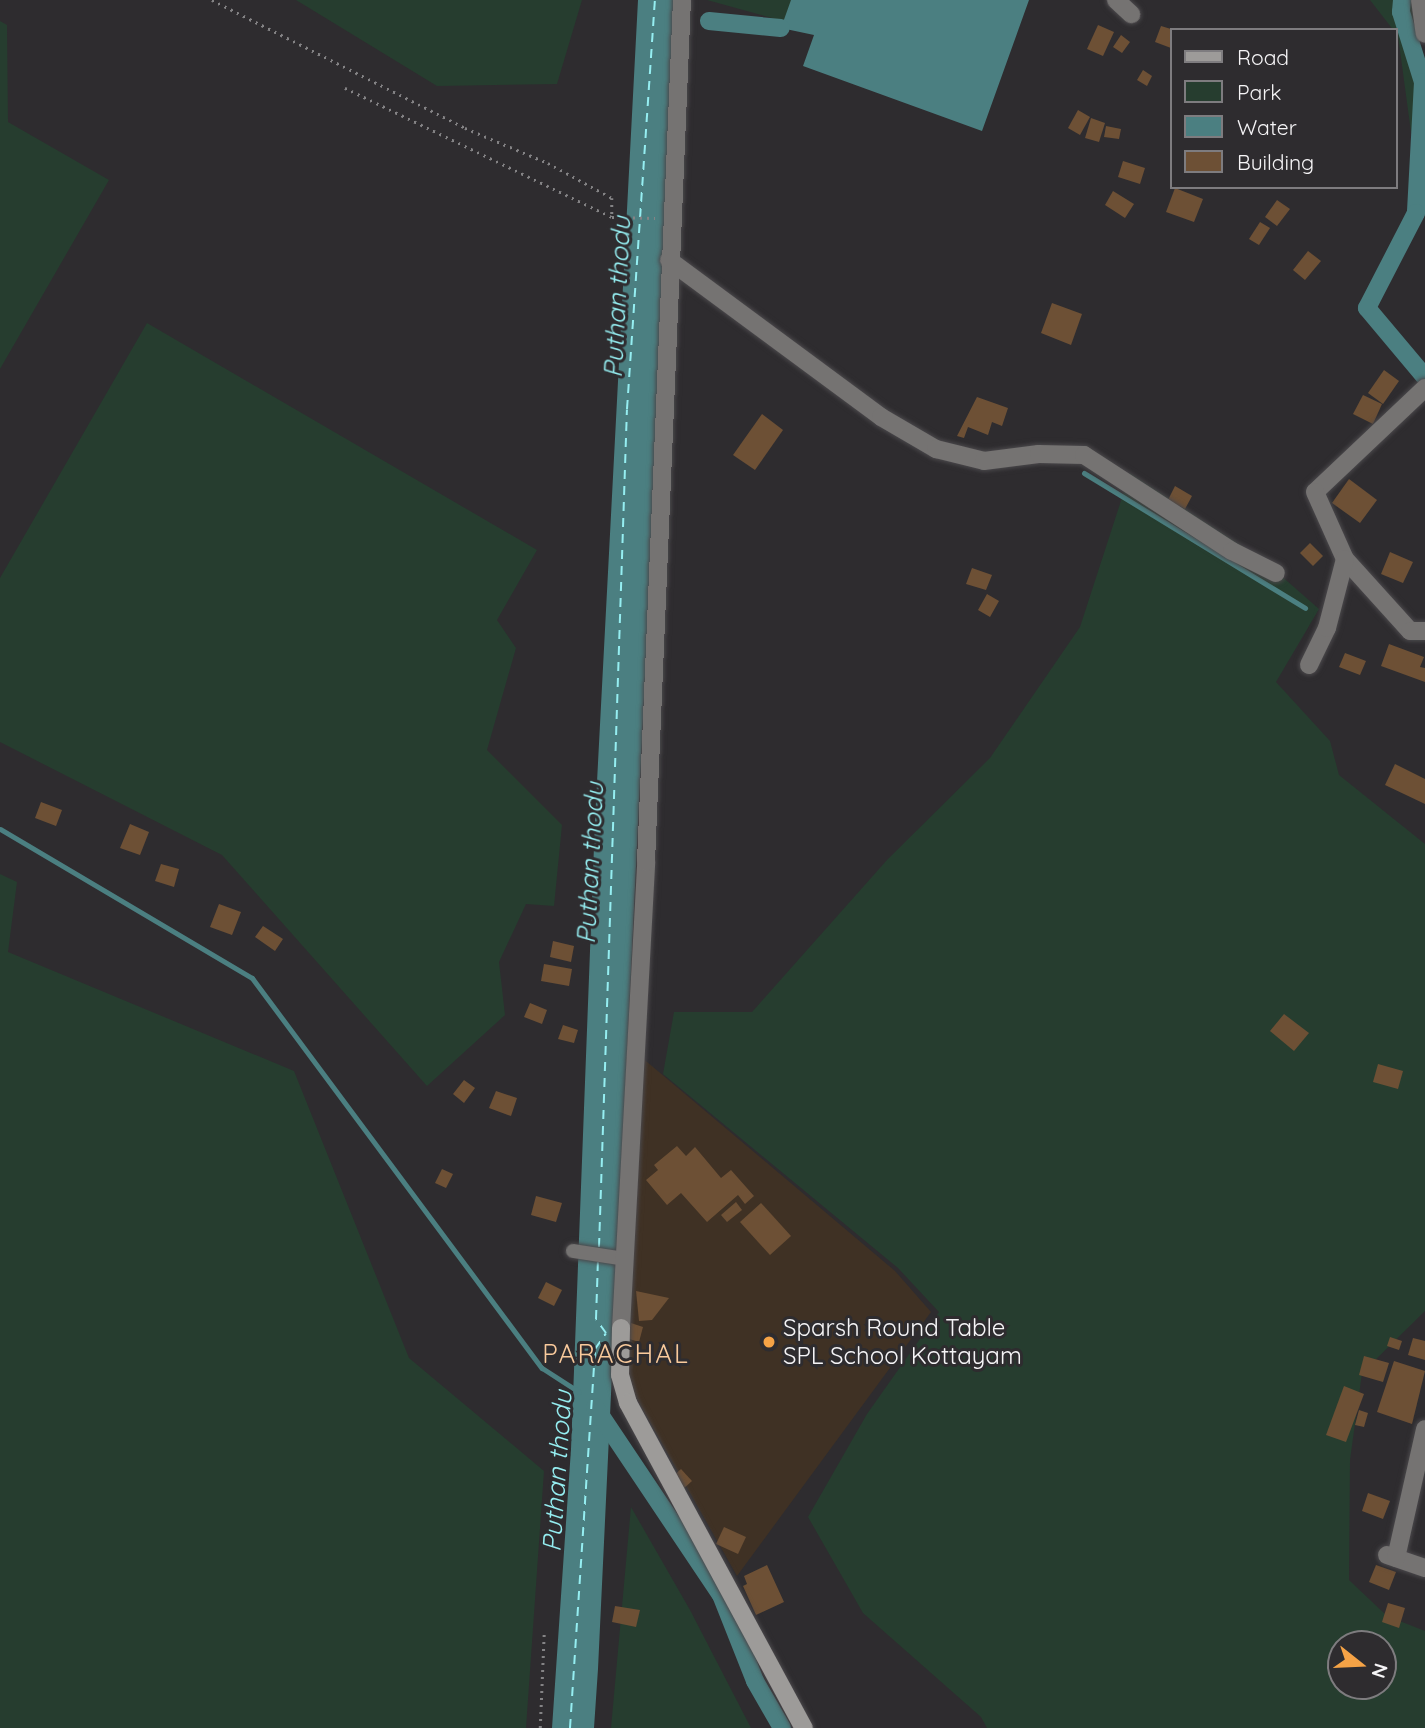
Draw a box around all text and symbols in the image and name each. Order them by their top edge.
legend [1170,28,1397,189]
text: Road [1237,44,1289,70]
text: Park [1237,79,1281,105]
text: Water [1237,114,1297,140]
text: Building [1237,149,1314,175]
water label: Puthan thodu [597,215,637,379]
water label: Puthan thodu [570,781,610,945]
place label: Sparsh Round Table SPL School Kottayam [783,1314,1022,1370]
marker: Sparsh Round Table SPL School Kottayam [761,1334,777,1350]
district label: PARACHAL [543,1338,689,1370]
water label: Puthan thodu [536,1389,578,1553]
north arrow [1327,1630,1397,1700]
text: N [1366,1661,1394,1681]

